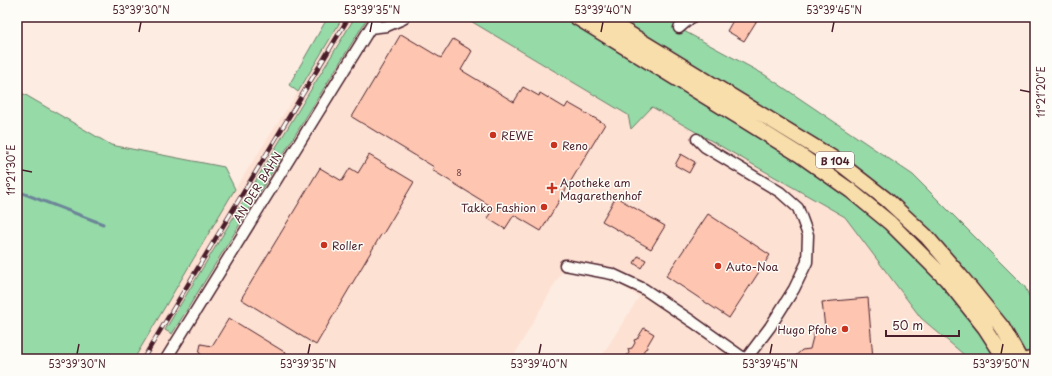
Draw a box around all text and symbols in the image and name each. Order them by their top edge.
text: 53°39'30"N [112,2,170,17]
text: 53°39'35"N [344,2,400,17]
text: 53°39'40"N [574,2,632,17]
text: 53°39'45"N [806,2,862,17]
text: 11°21'20"E [1033,66,1048,118]
place label: REWE [501,127,534,144]
marker: REWE [488,130,498,140]
place label: Reno [562,137,588,154]
marker: Reno [549,140,559,150]
text: 11°21'30"E [3,144,18,196]
street label: AN DER BAHN [228,148,286,226]
road number: B 104 [816,152,854,168]
house number: 8 [456,165,462,179]
place label: Apotheke am Magarethenhof [560,174,642,204]
marker: Apotheke am Magarethenhof [547,183,557,193]
place label: Takko Fashion [461,199,536,216]
marker: Takko Fashion [539,202,549,212]
place label: Roller [332,237,364,254]
marker: Roller [319,240,329,250]
place label: Auto-Noa [726,258,779,275]
marker: Auto-Noa [713,261,723,271]
scale bar [886,312,959,338]
text: 50 m [892,316,923,334]
place label: Hugo Pfohe [777,321,837,338]
marker: Hugo Pfohe [840,324,850,334]
text: 53°39'30"N [48,356,106,371]
text: 53°39'35"N [280,356,336,371]
text: 53°39'40"N [510,356,568,371]
text: 53°39'45"N [742,356,798,371]
text: 53°39'50"N [972,356,1030,371]

